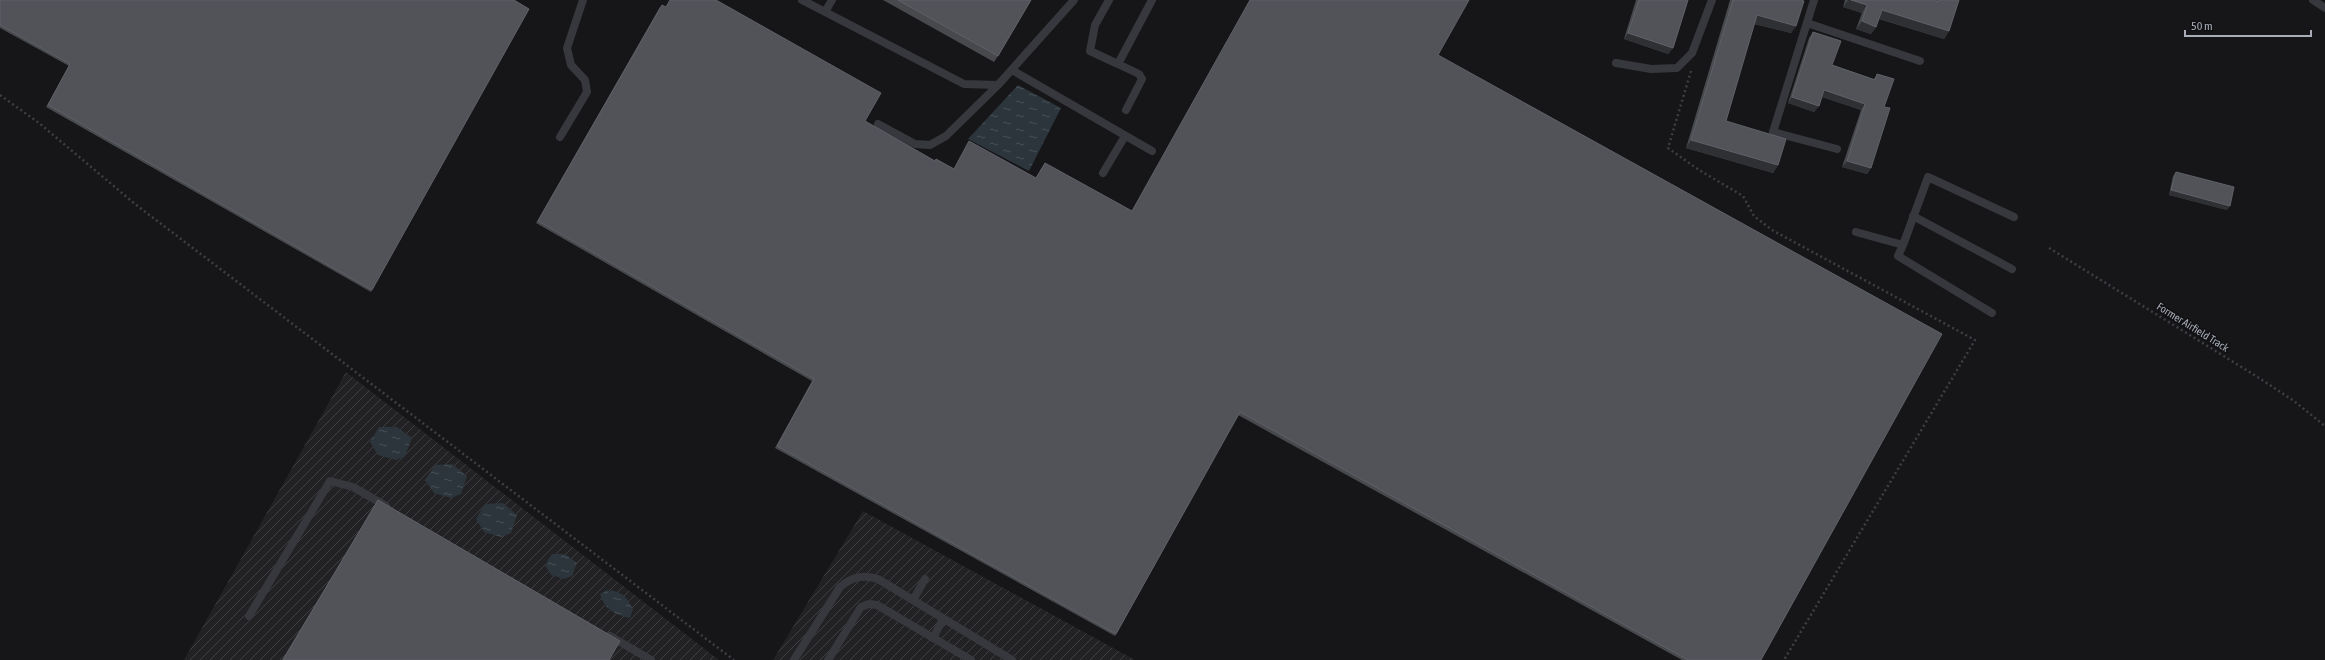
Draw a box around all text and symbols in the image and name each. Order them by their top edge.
scale bar [2185,12,2311,38]
text: 50 m [2191,19,2213,33]
street label: Former Airfield Track [2155,300,2231,354]

